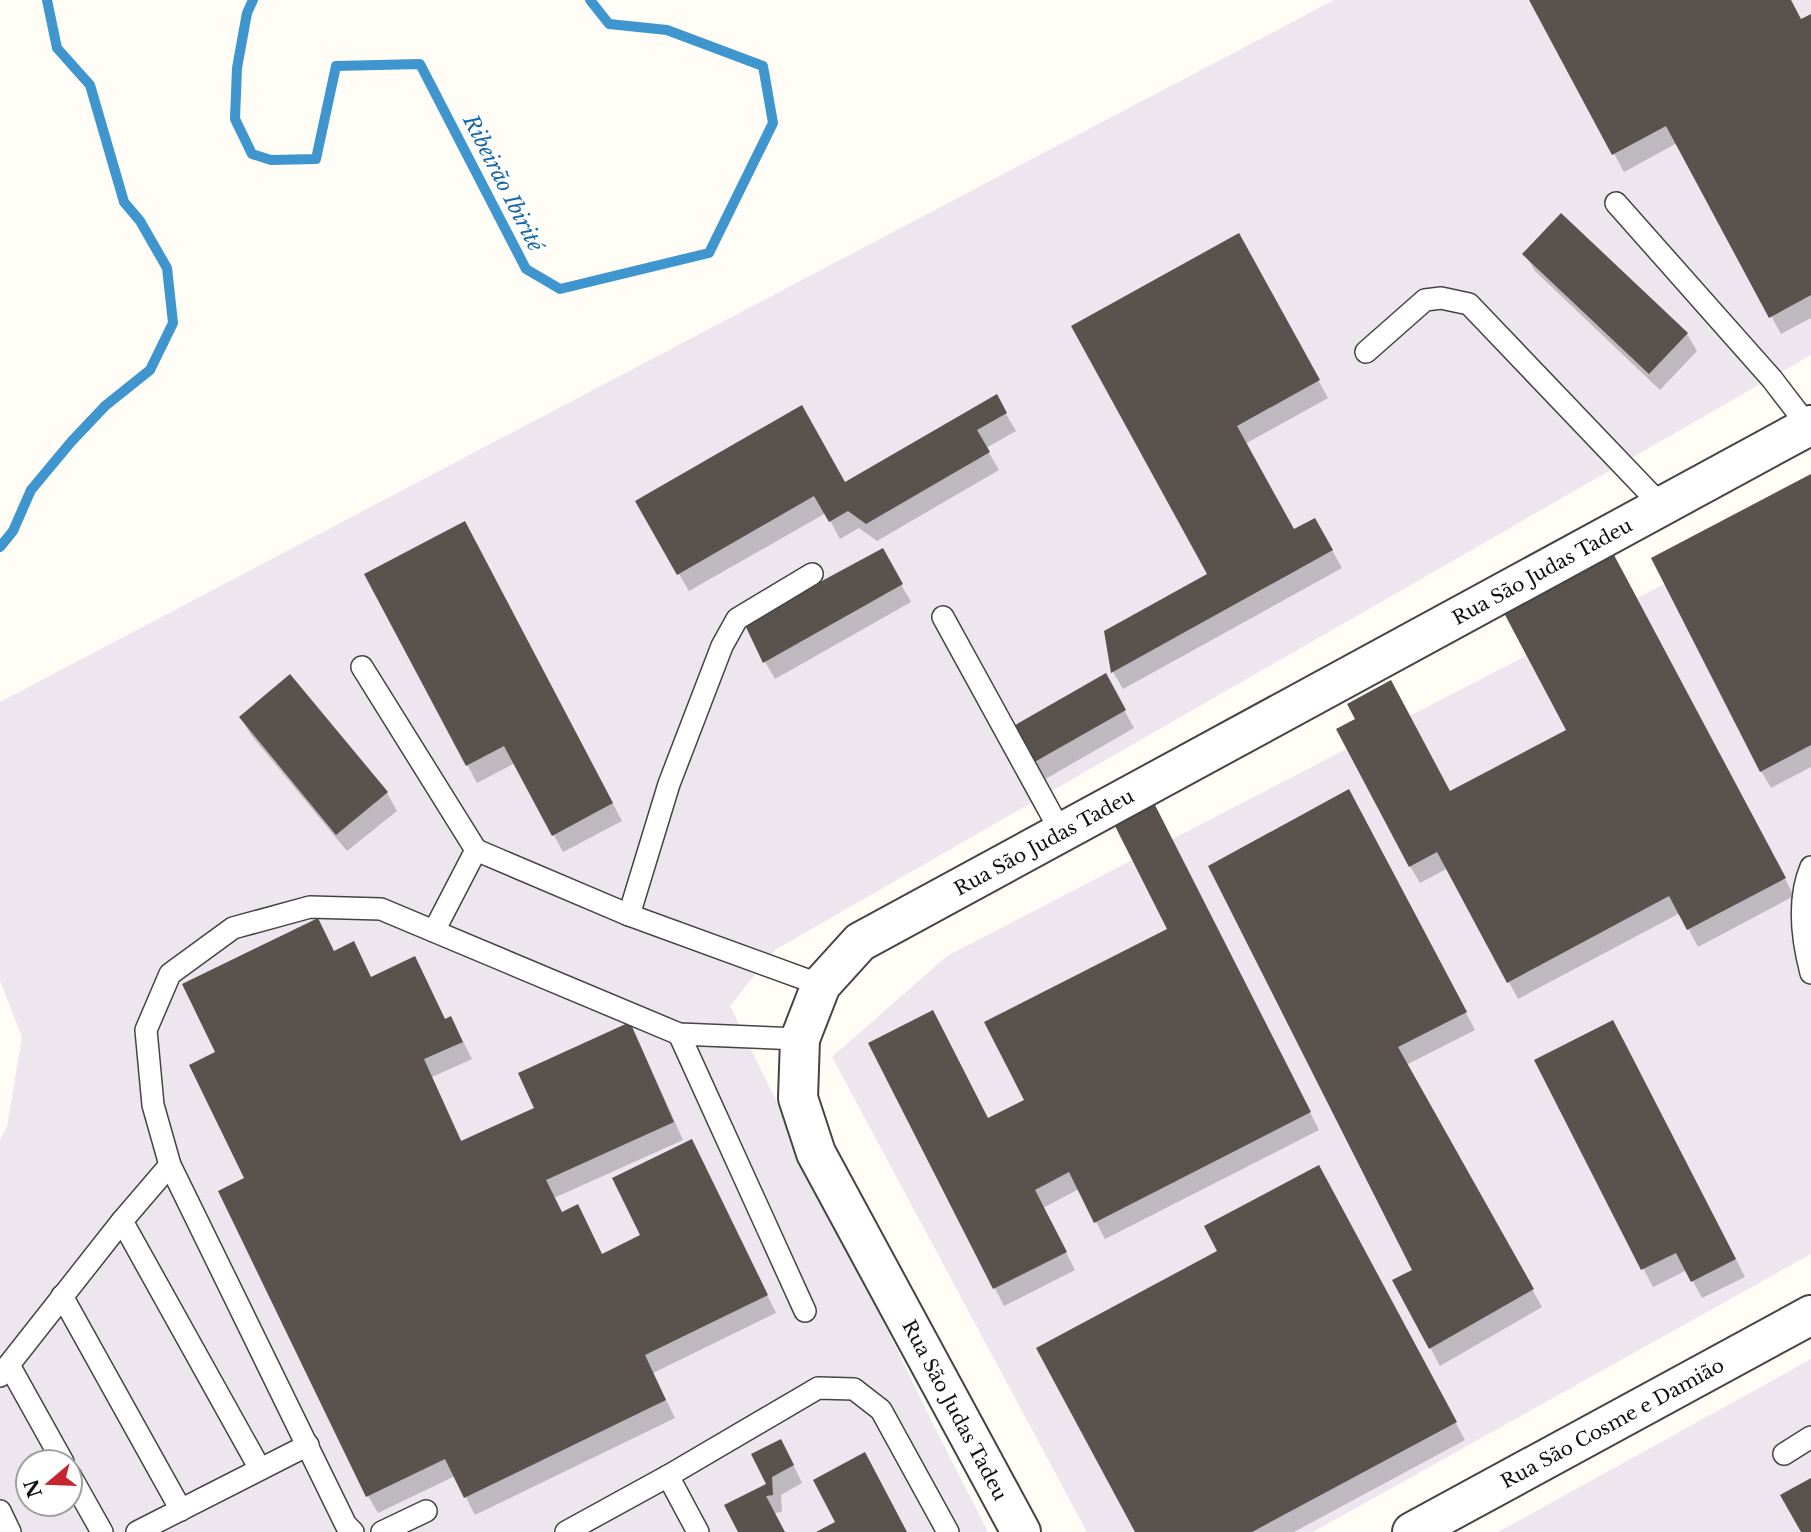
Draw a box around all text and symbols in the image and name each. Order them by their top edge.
water label: Ribeirão Ibirité [457,109,549,257]
street label: Rua São Judas Tadeu [1448,513,1636,630]
street label: Rua São Judas Tadeu [950,784,1138,901]
street label: Rua São Judas Tadeu [897,1316,1012,1505]
street label: Rua São Cosme e Damião [1497,1354,1728,1493]
north arrow [14,1448,84,1518]
text: N [20,1476,47,1501]

